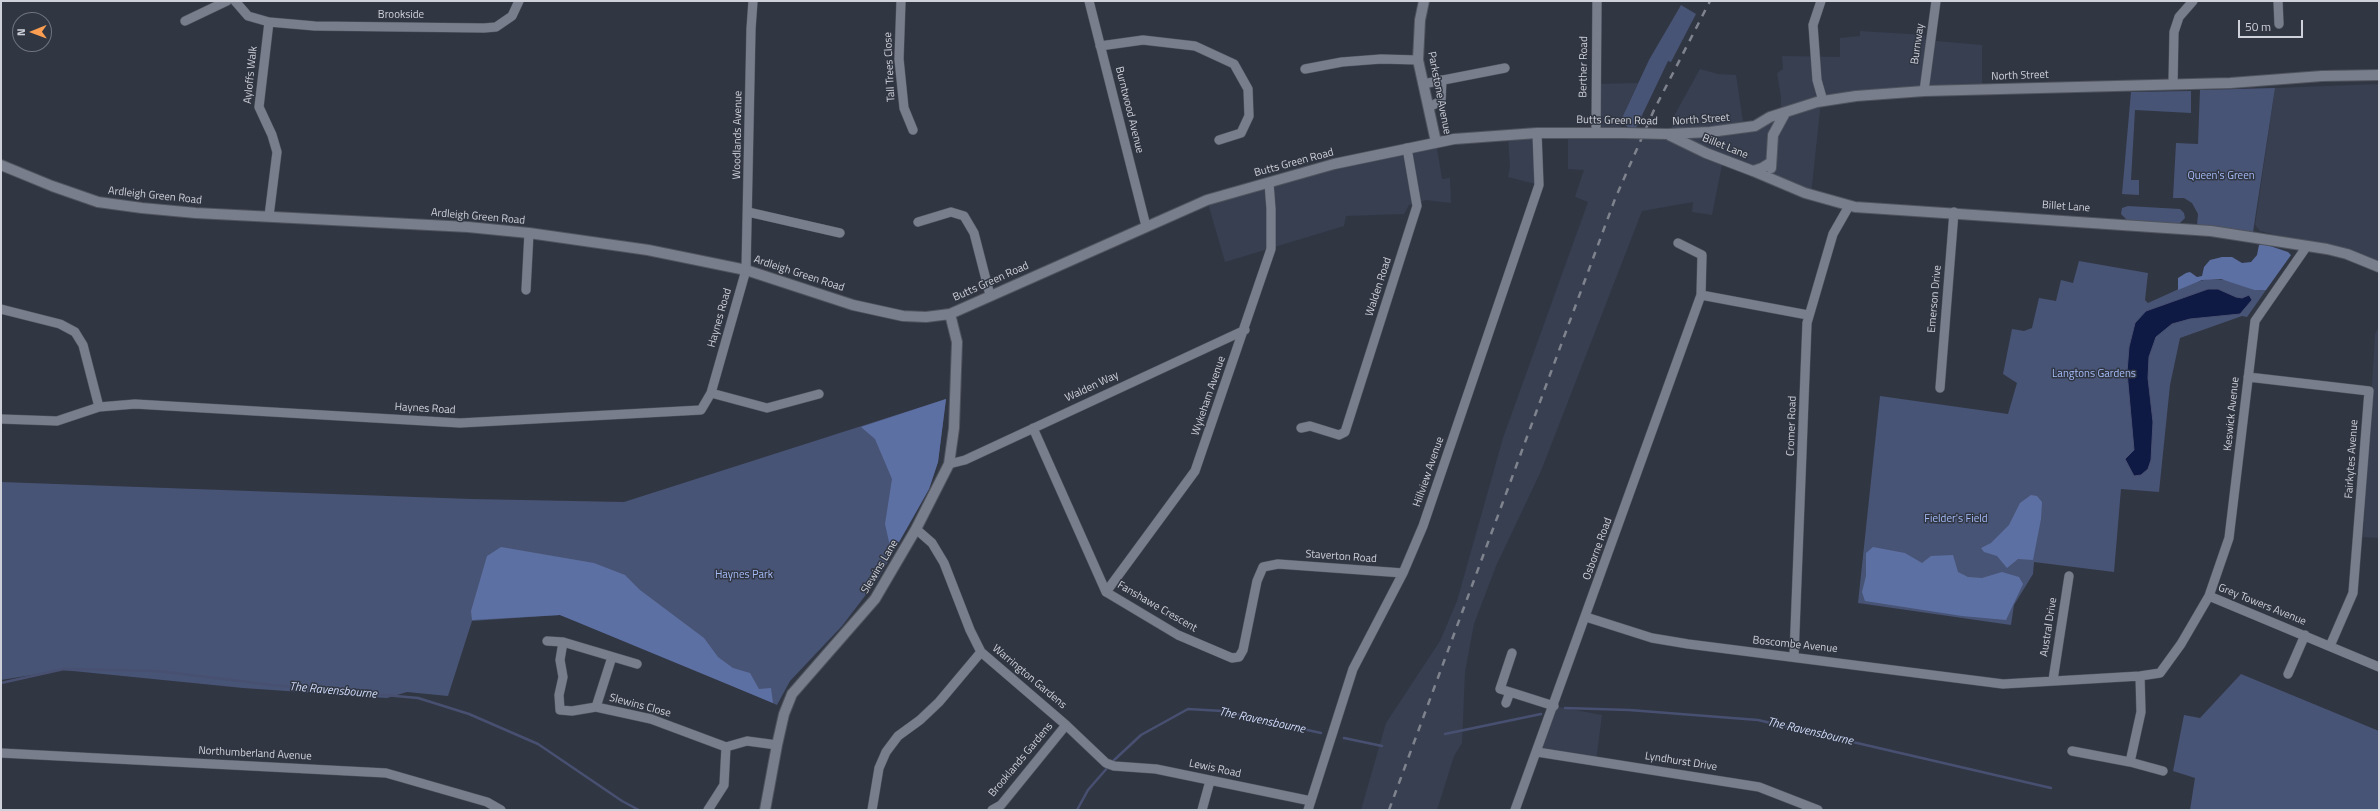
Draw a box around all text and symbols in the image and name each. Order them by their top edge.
street label: Brookside [378,8,424,22]
north arrow [12,12,52,52]
scale bar [2240,12,2305,38]
text: 50 m [2245,17,2271,36]
street label: Burnway [1909,23,1927,65]
text: N [13,28,29,36]
street label: Tall Trees Close [882,32,898,102]
street label: Berther Road [1577,36,1591,98]
street label: Ayloffs Walk [241,46,261,104]
street label: Parkstone Avenue [1424,50,1454,136]
street label: Burntwood Avenue [1112,65,1146,155]
street label: North Street [1991,68,2049,84]
street label: Woodlands Avenue [731,91,745,179]
street label: North Street [1672,111,1730,129]
street label: Butts Green Road [1576,114,1658,128]
street label: Billet Lane [1700,132,1750,162]
street label: Butts Green Road [1253,146,1335,180]
park label: Queen's Green [2187,169,2255,183]
street label: Ardleigh Green Road [107,185,203,207]
street label: Billet Lane [2041,199,2091,215]
street label: Ardleigh Green Road [430,206,526,228]
street label: Ardleigh Green Road [752,253,846,295]
street label: Walden Road [1363,256,1395,318]
street label: Butts Green Road [951,259,1031,305]
street label: Emerson Drive [1925,265,1945,333]
street label: Haynes Road [705,287,735,349]
street label: Wykeham Avenue [1189,355,1229,437]
park label: Langtons Gardens [2052,367,2136,381]
street label: Walden Way [1063,369,1121,405]
street label: Keswick Avenue [2222,376,2242,452]
street label: Cromer Road [1784,396,1800,456]
street label: Haynes Road [394,401,456,417]
street label: Fairkytes Avenue [2343,419,2361,499]
street label: Hillview Avenue [1411,435,1447,509]
park label: Fielder's Field [1924,512,1988,526]
street label: Osborne Road [1581,516,1615,582]
street label: Slewins Lane [859,538,901,596]
street label: Staverton Road [1305,548,1377,566]
park label: Haynes Park [715,568,773,582]
street label: Fanshawe Crescent [1115,579,1199,635]
street label: Grey Towers Avenue [2216,581,2308,629]
street label: Austral Drive [2038,596,2060,658]
street label: Boscombe Avenue [1752,634,1838,656]
street label: Warrington Gardens [989,642,1069,712]
water label: The Ravensbourne [289,680,377,702]
street label: Slewins Close [608,691,672,721]
water label: The Ravensbourne [1218,705,1306,737]
water label: The Ravensbourne [1766,715,1854,749]
street label: Brooklands Gardens [986,720,1056,800]
street label: Northumberland Avenue [198,744,312,764]
street label: Lyndhurst Drive [1644,750,1718,774]
street label: Lewis Road [1188,757,1242,781]

